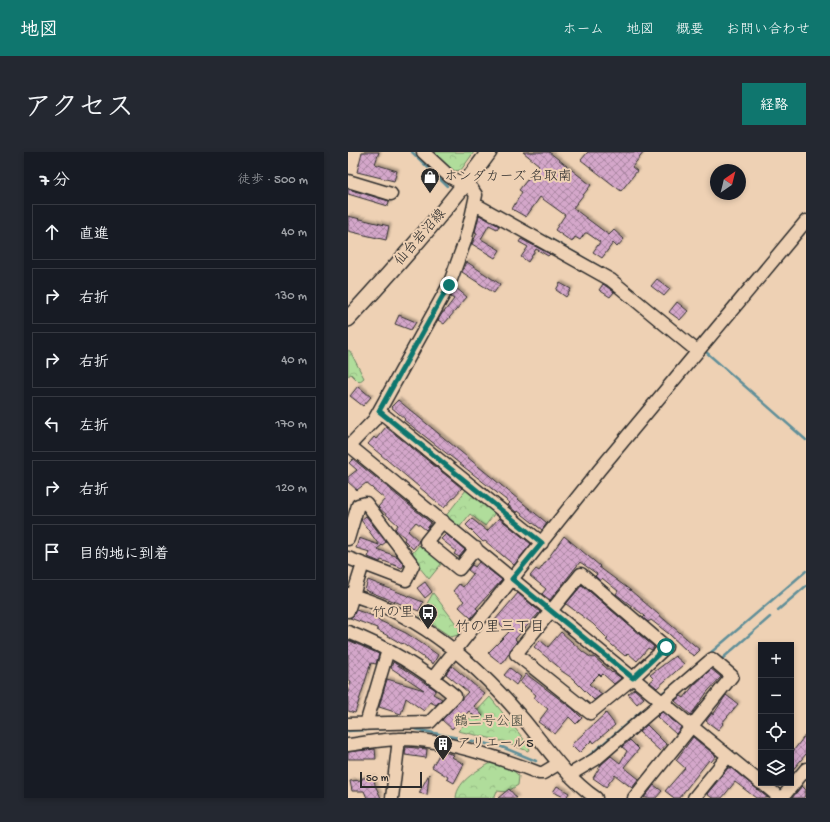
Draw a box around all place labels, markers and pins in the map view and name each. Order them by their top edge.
shop icon: ホンダカーズ 名取南 [419,166,441,194]
place label: ホンダカーズ 名取南 [444,169,572,186]
bus stop icon: 竹の里 [417,602,439,630]
place label: 竹の里 [372,605,414,622]
building icon: アリエール5 [432,733,454,761]
place label: アリエール5 [457,736,534,753]

